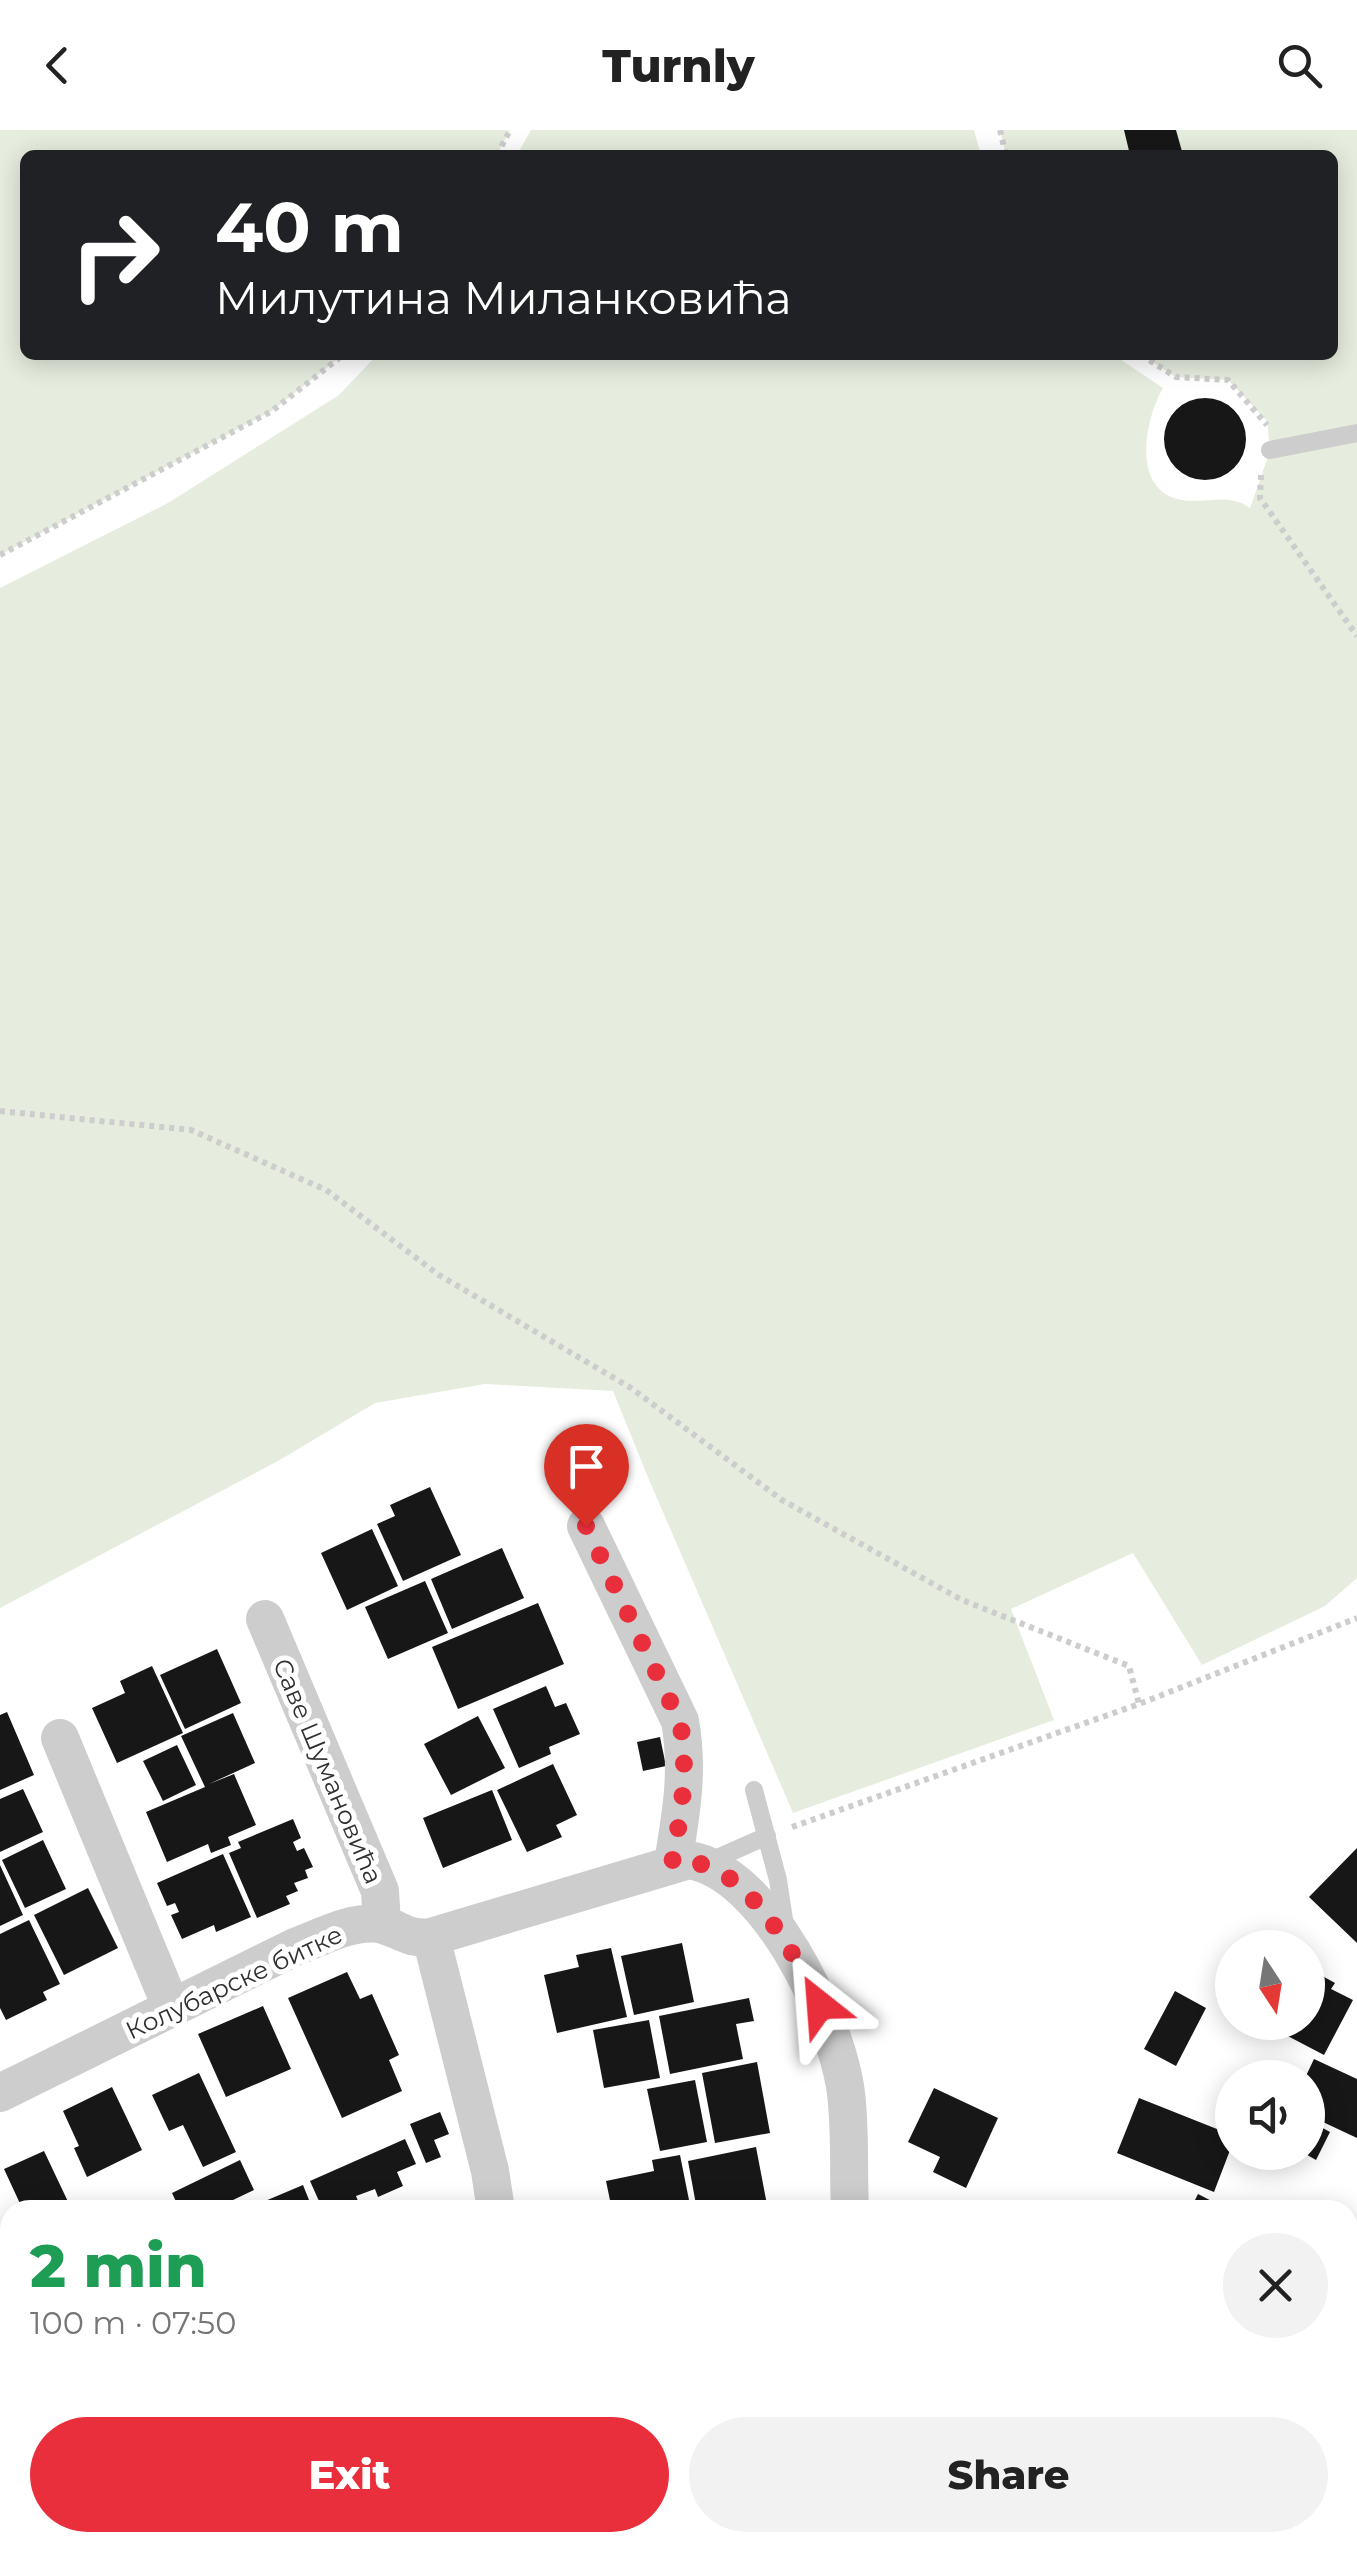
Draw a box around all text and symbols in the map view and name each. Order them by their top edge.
icon: back [30,38,85,93]
text: Turnly [602,38,755,93]
icon: search [1272,38,1327,93]
text: 40 m [215,184,404,270]
icon: right [50,190,180,320]
text: Милутина Миланковића [215,270,792,325]
pin [544,1424,629,1527]
icon: arrive [559,1439,614,1494]
street label: Саве Шумановића [267,1654,389,1888]
street label: Колубарске битке [121,1919,347,2045]
north arrow [1215,1930,1325,2040]
map controls [1215,1930,1325,2170]
position arrow [768,1953,872,2057]
button: sound [1215,2060,1325,2170]
text: 2 min [30,2229,207,2302]
button: close [1223,2233,1328,2338]
text: 100 m · 07:50 [30,2303,236,2342]
button: Exit [30,2417,669,2532]
button: Share [689,2417,1328,2532]

